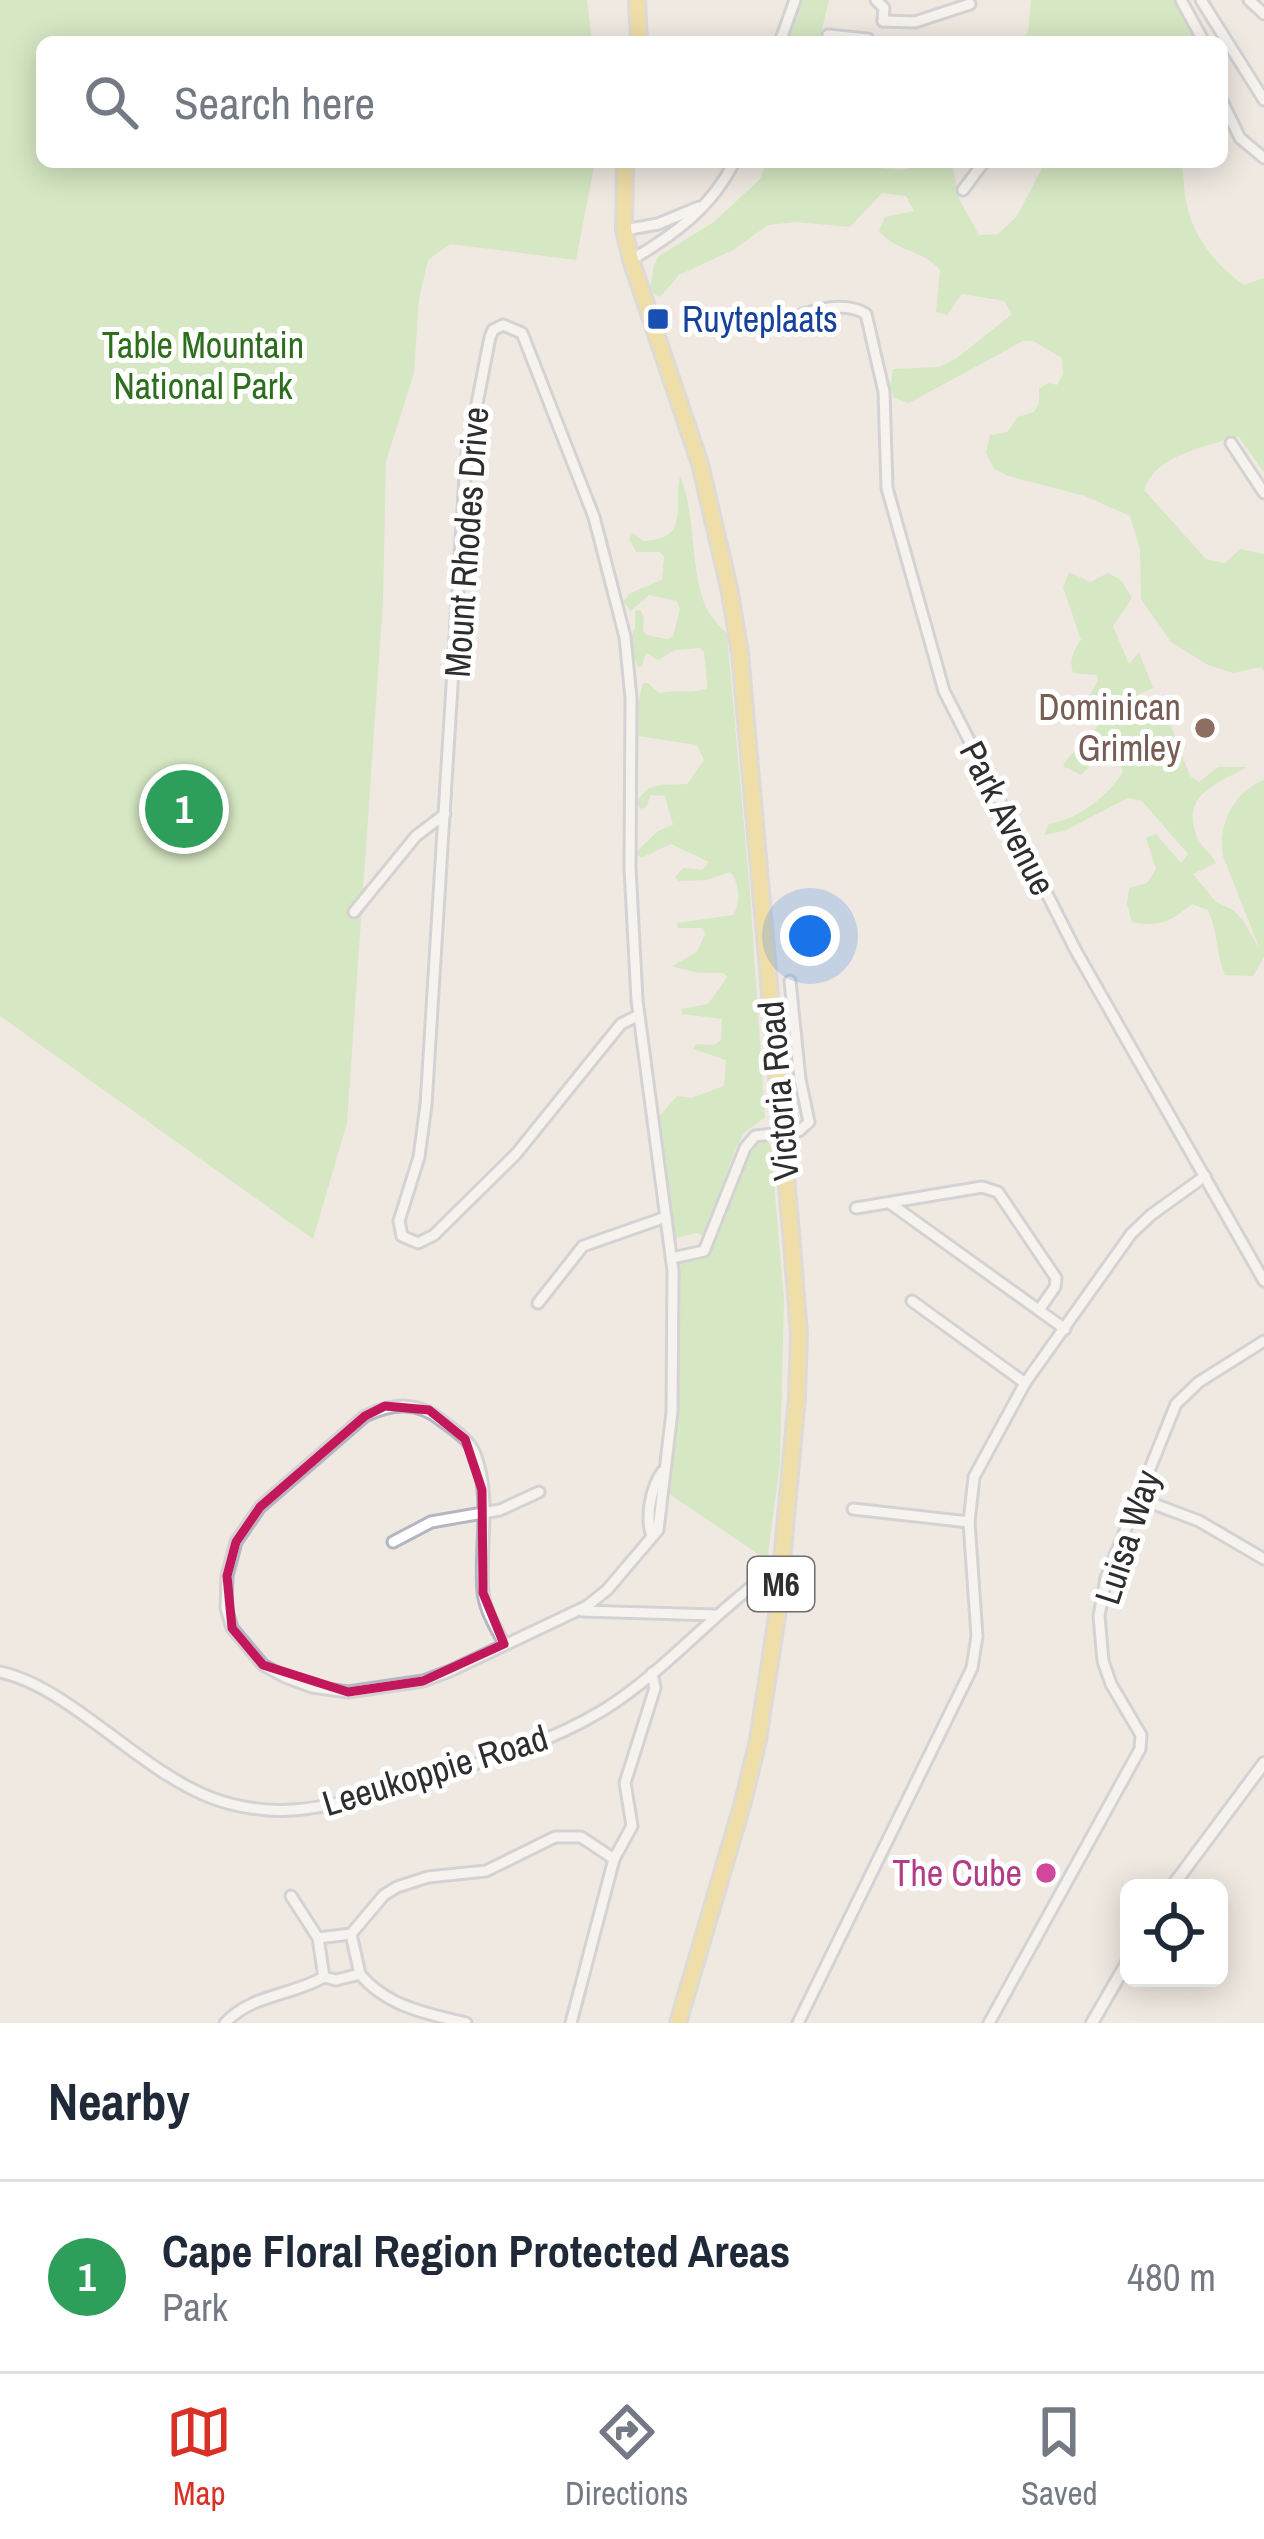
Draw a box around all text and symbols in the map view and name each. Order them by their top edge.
search box [36,36,1228,168]
icon: search [78,69,144,135]
text: Search here [174,72,375,133]
place label: Ruyteplaats [682,295,838,343]
marker: Ruyteplaats [645,306,671,332]
park label: Table Mountain National Park [102,321,304,410]
street label: Mount Rhodes Drive [433,405,499,679]
place label: Dominican Grimley [1038,683,1181,772]
marker: Dominican Grimley [1192,715,1218,741]
street label: Park Avenue [949,733,1067,903]
pin: 1 [145,764,223,854]
your location [780,906,840,966]
street label: Victoria Road [746,999,810,1183]
street label: Luisa Way [1083,1464,1171,1610]
road number: M6 [748,1557,814,1611]
street label: Leeukoppie Road [317,1713,553,1827]
place label: The Cube [892,1849,1022,1897]
marker: The Cube [1033,1860,1059,1886]
map controls [1120,1879,1228,1987]
button: locate [1120,1879,1228,1987]
text: Nearby [48,2067,190,2136]
text: Cape Floral Region Protected Areas [162,2220,790,2281]
text: 1 [78,2251,96,2303]
text: 480 m [1127,2251,1216,2303]
text: Park [162,2281,228,2333]
tab: Map [166,2399,232,2515]
tab: Directions [565,2399,688,2515]
tab: Saved [1021,2399,1098,2515]

